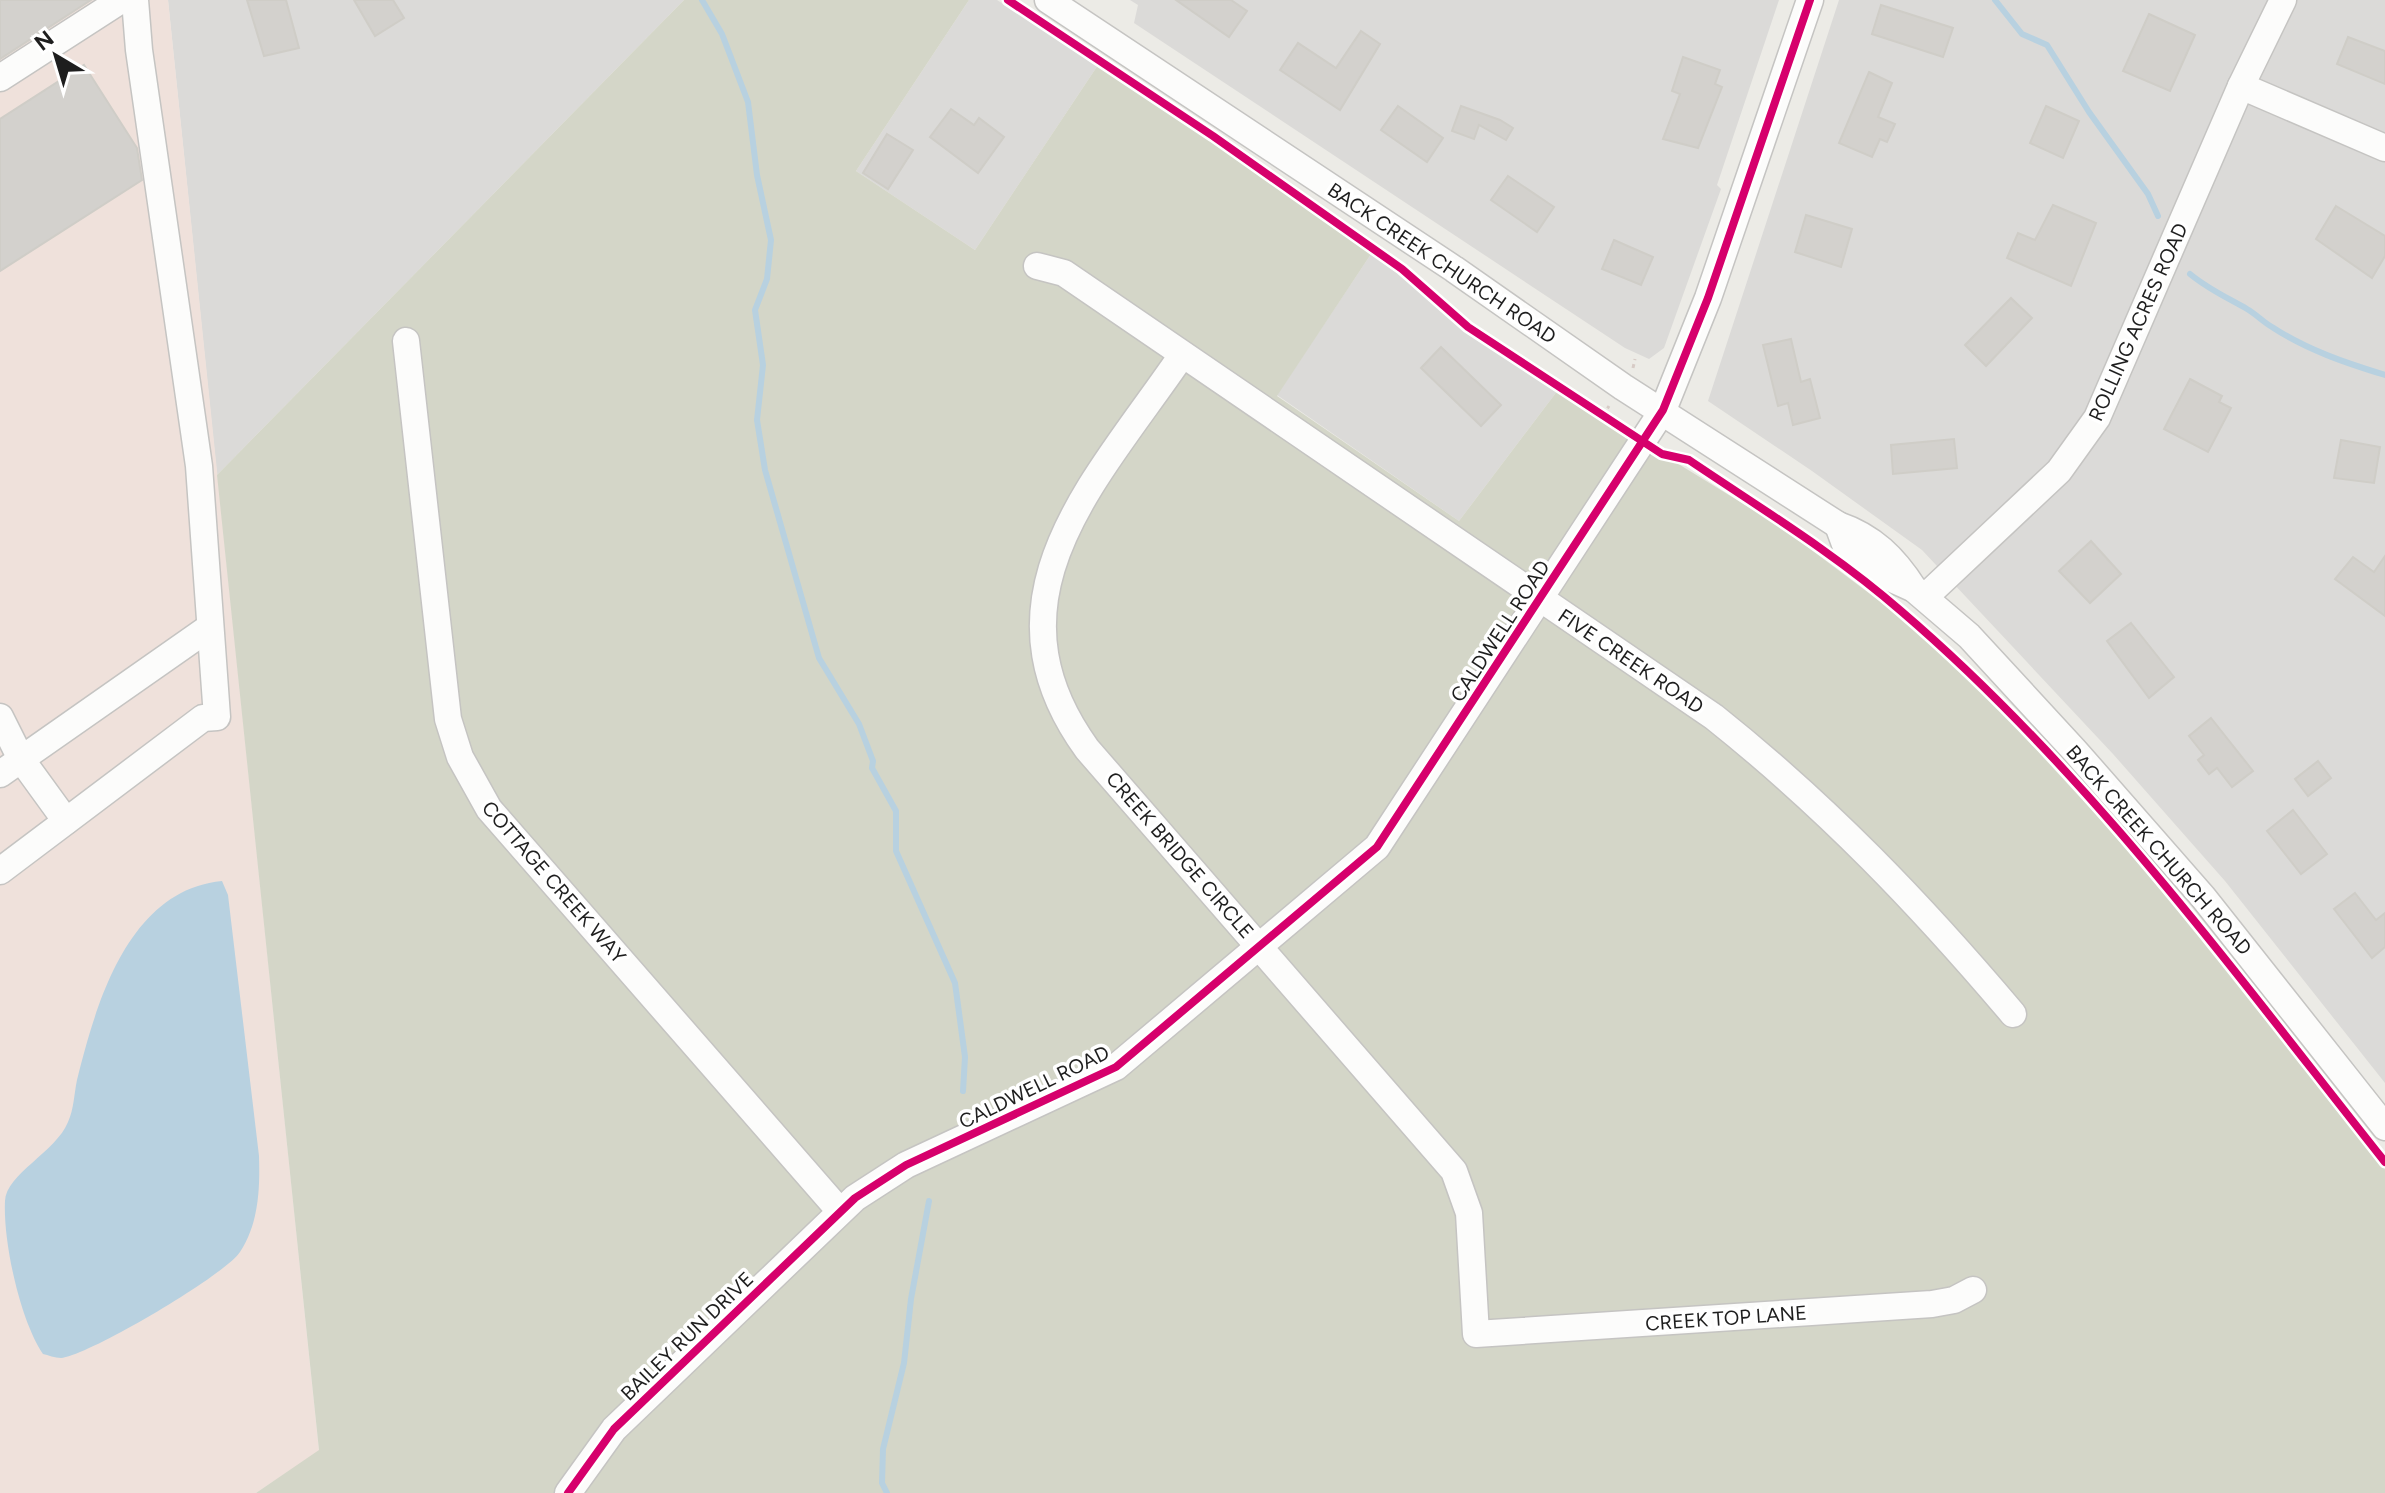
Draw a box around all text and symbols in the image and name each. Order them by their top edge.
north arrow [16,16,96,96]
text: N [29,25,59,57]
street label: BACK CREEK CHURCH ROAD [1323,177,1561,349]
street label: ROLLING ACRES ROAD [2083,219,2193,425]
street label: CALDWELL ROAD [1445,556,1555,706]
street label: FIVE CREEK ROAD [1554,604,1708,718]
street label: BACK CREEK CHURCH ROAD [2061,740,2257,960]
street label: CREEK BRIDGE CIRCLE [1101,767,1259,943]
street label: COTTAGE CREEK WAY [477,796,631,968]
street label: CALDWELL ROAD [955,1040,1113,1134]
street label: BAILEY RUN DRIVE [616,1267,758,1405]
street label: CREEK TOP LANE [1644,1300,1808,1336]

